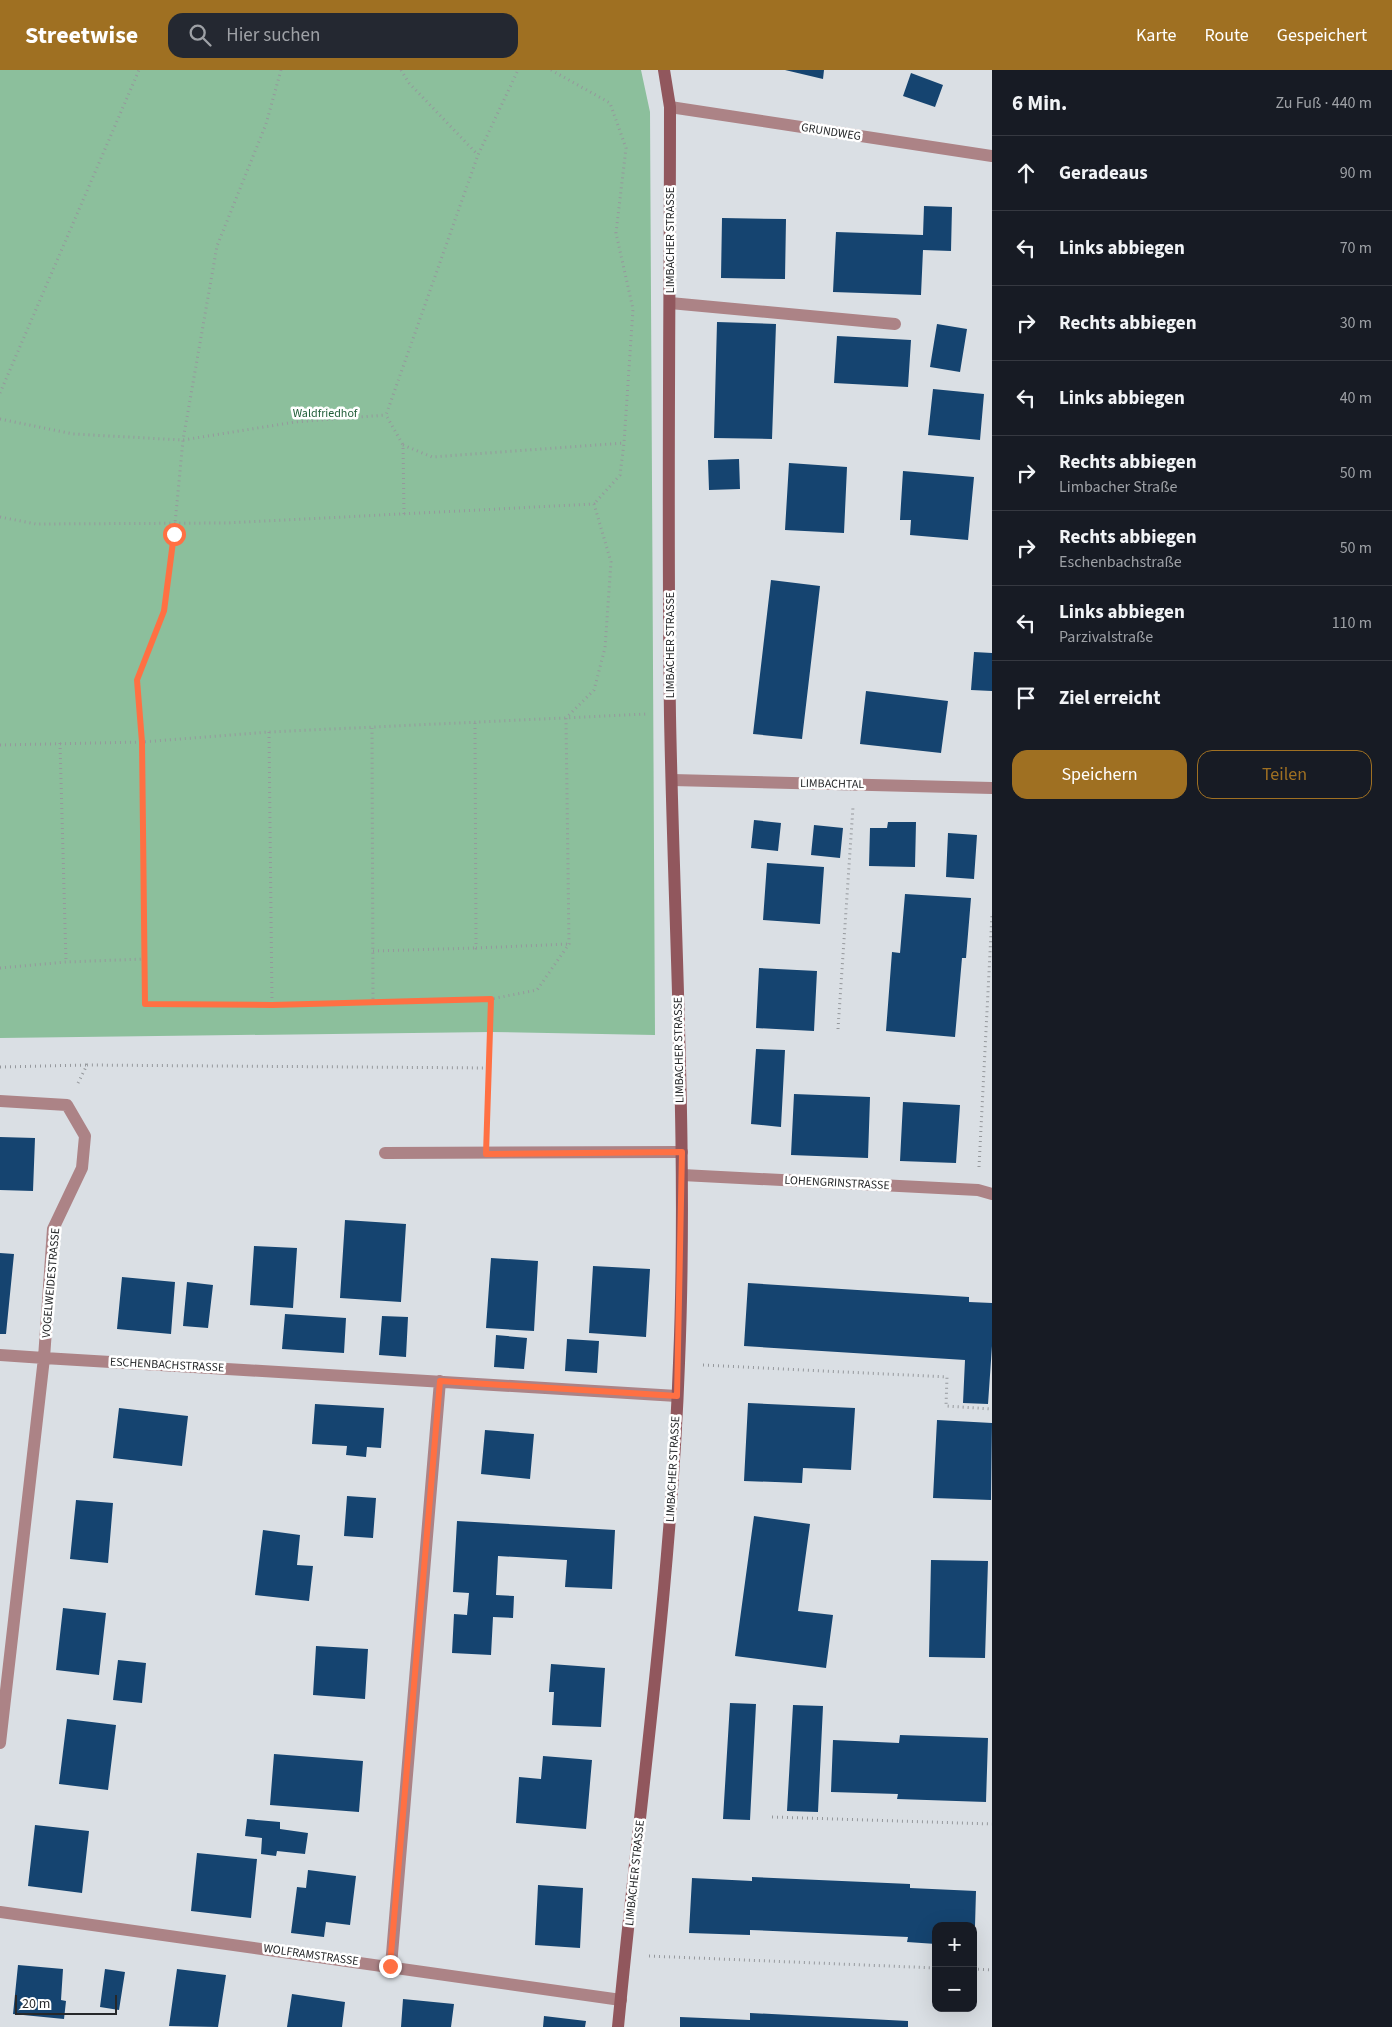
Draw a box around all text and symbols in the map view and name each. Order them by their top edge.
search box [168,13,518,58]
text: Streetwise [25,18,138,53]
icon: search [186,21,214,49]
text: Hier suchen [226,22,320,49]
text: Karte [1136,23,1176,48]
text: Route [1204,23,1249,48]
text: Gespeichert [1277,23,1367,48]
text: 6 Min. [1012,88,1067,118]
text: Zu Fuß · 440 m [1276,92,1372,114]
street label: GRUNDWEG [800,119,862,145]
icon: ahead [1012,159,1040,187]
text: Geradeaus [1059,160,1148,187]
text: 90 m [1340,162,1372,184]
street label: LIMBACHER STRASSE [662,187,679,293]
icon: left [1012,234,1040,262]
text: Links abbiegen [1059,235,1185,262]
text: 70 m [1340,237,1372,259]
icon: right [1012,309,1040,337]
text: Rechts abbiegen [1059,310,1197,337]
text: 30 m [1340,312,1372,334]
icon: left [1012,384,1040,412]
text: Links abbiegen [1059,385,1185,412]
text: 40 m [1340,387,1372,409]
park label: Waldfriedhof [293,405,358,422]
text: Rechts abbiegen [1059,449,1197,476]
icon: right [1012,459,1040,487]
text: 50 m [1340,462,1372,484]
text: Limbacher Straße [1059,476,1177,498]
route start [163,523,186,546]
text: Rechts abbiegen [1059,524,1197,551]
icon: right [1012,534,1040,562]
text: 50 m [1340,537,1372,559]
text: Eschenbachstraße [1059,551,1182,573]
street label: LIMBACHER STRASSE [662,592,679,698]
text: Links abbiegen [1059,599,1185,626]
icon: left [1012,609,1040,637]
text: 110 m [1332,612,1372,634]
text: Parzivalstraße [1059,626,1153,648]
icon: arrive [1012,684,1040,712]
text: Ziel erreicht [1059,685,1160,712]
button: Speichern [1012,750,1187,799]
button: Teilen [1197,750,1372,799]
street label: LIMBACHTAL [800,775,864,793]
street label: LIMBACHER STRASSE [670,997,688,1103]
street label: LOHENGRINSTRASSE [784,1172,890,1194]
street label: VOGELWEIDESTRASSE [38,1227,64,1339]
street label: ESCHENBACHSTRASSE [109,1354,225,1376]
street label: LIMBACHER STRASSE [662,1415,684,1523]
street label: LIMBACHER STRASSE [621,1819,649,1927]
map controls [932,1922,977,2012]
button: + [932,1922,977,1967]
street label: WOLFRAMSTRASSE [262,1940,360,1970]
route end [379,1955,402,1978]
button: − [932,1967,977,2012]
scale bar [15,1992,118,2015]
text: 20 m [22,1994,50,2014]

